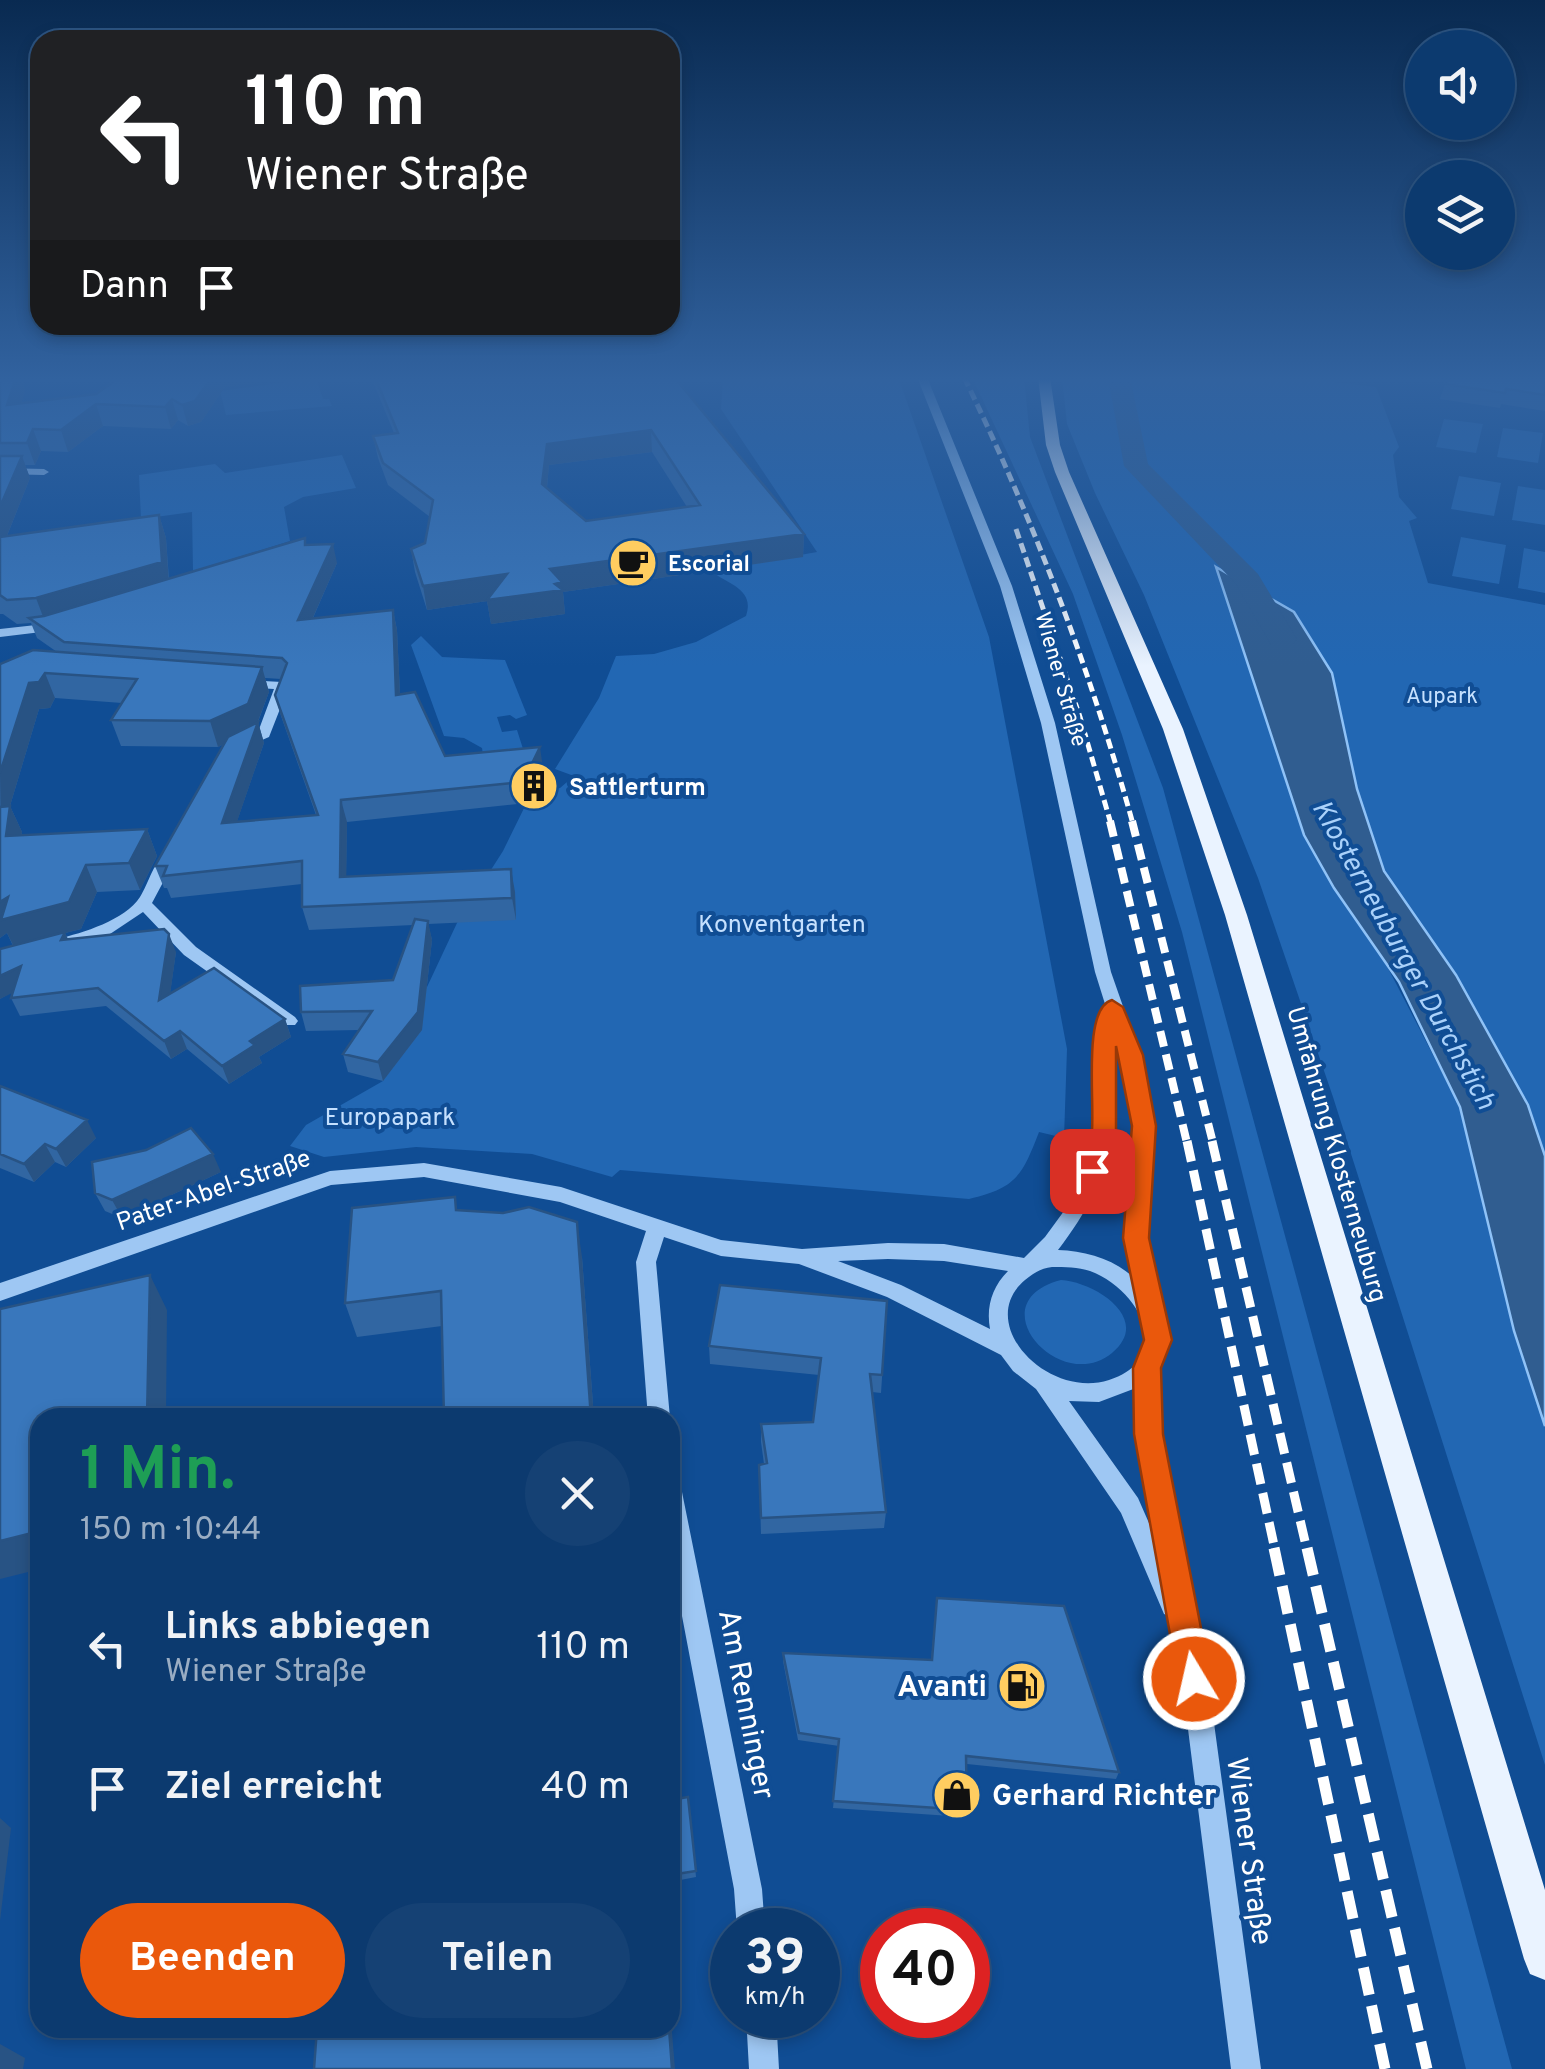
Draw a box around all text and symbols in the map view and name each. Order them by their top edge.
map controls [1405,30,1515,270]
button: sound [1405,30,1515,140]
text: 110 m [245,62,426,151]
icon: left [80,70,210,200]
text: Wiener Straße [245,149,529,206]
button: layers [1405,160,1515,270]
icon: arrive [189,260,244,315]
text: Dann [80,263,169,312]
cafe icon: Escorial [607,537,659,589]
place label: Escorial [668,552,750,579]
street label: Wiener Straße [1028,609,1092,750]
park label: Aupark [1406,684,1478,711]
building icon: Sattlerturm [508,760,560,812]
place label: Sattlerturm [569,773,706,805]
water label: Klosterneuburger Durchstich [1302,794,1503,1117]
park label: Konventgarten [698,910,866,942]
street label: Umfahrung Klosterneuburg [1277,1003,1393,1307]
park label: Europapark [325,1103,455,1135]
pin [1050,1129,1135,1214]
street label: Pater-Abel-Straße [112,1144,315,1240]
icon: arrive [1065,1144,1120,1199]
text: 1 Min. [80,1435,235,1511]
button: close [525,1441,630,1546]
text: 150 m · 10:44 [80,1511,261,1551]
text: Links abbiegen [165,1604,431,1653]
street label: Am Renninger [708,1606,781,1803]
icon: left [80,1621,135,1676]
text: 110 m [536,1624,630,1673]
position arrow [1142,1627,1246,1731]
text: Wiener Straße [165,1653,367,1693]
fuel station icon: Avanti [996,1660,1048,1712]
place label: Avanti [897,1670,987,1707]
street label: Wiener Straße [1216,1755,1279,1948]
icon: arrive [80,1761,135,1816]
text: Ziel erreicht [165,1764,383,1813]
text: 40 m [541,1764,630,1813]
shop icon: Gerhard Richter [931,1769,983,1821]
place label: Gerhard Richter [992,1779,1217,1816]
button: Beenden [80,1903,345,2018]
button: Teilen [365,1903,630,2018]
speed limit sign: 40 [860,1908,990,2038]
text: 39 [745,1929,805,1992]
text: km/h [745,1982,805,2014]

